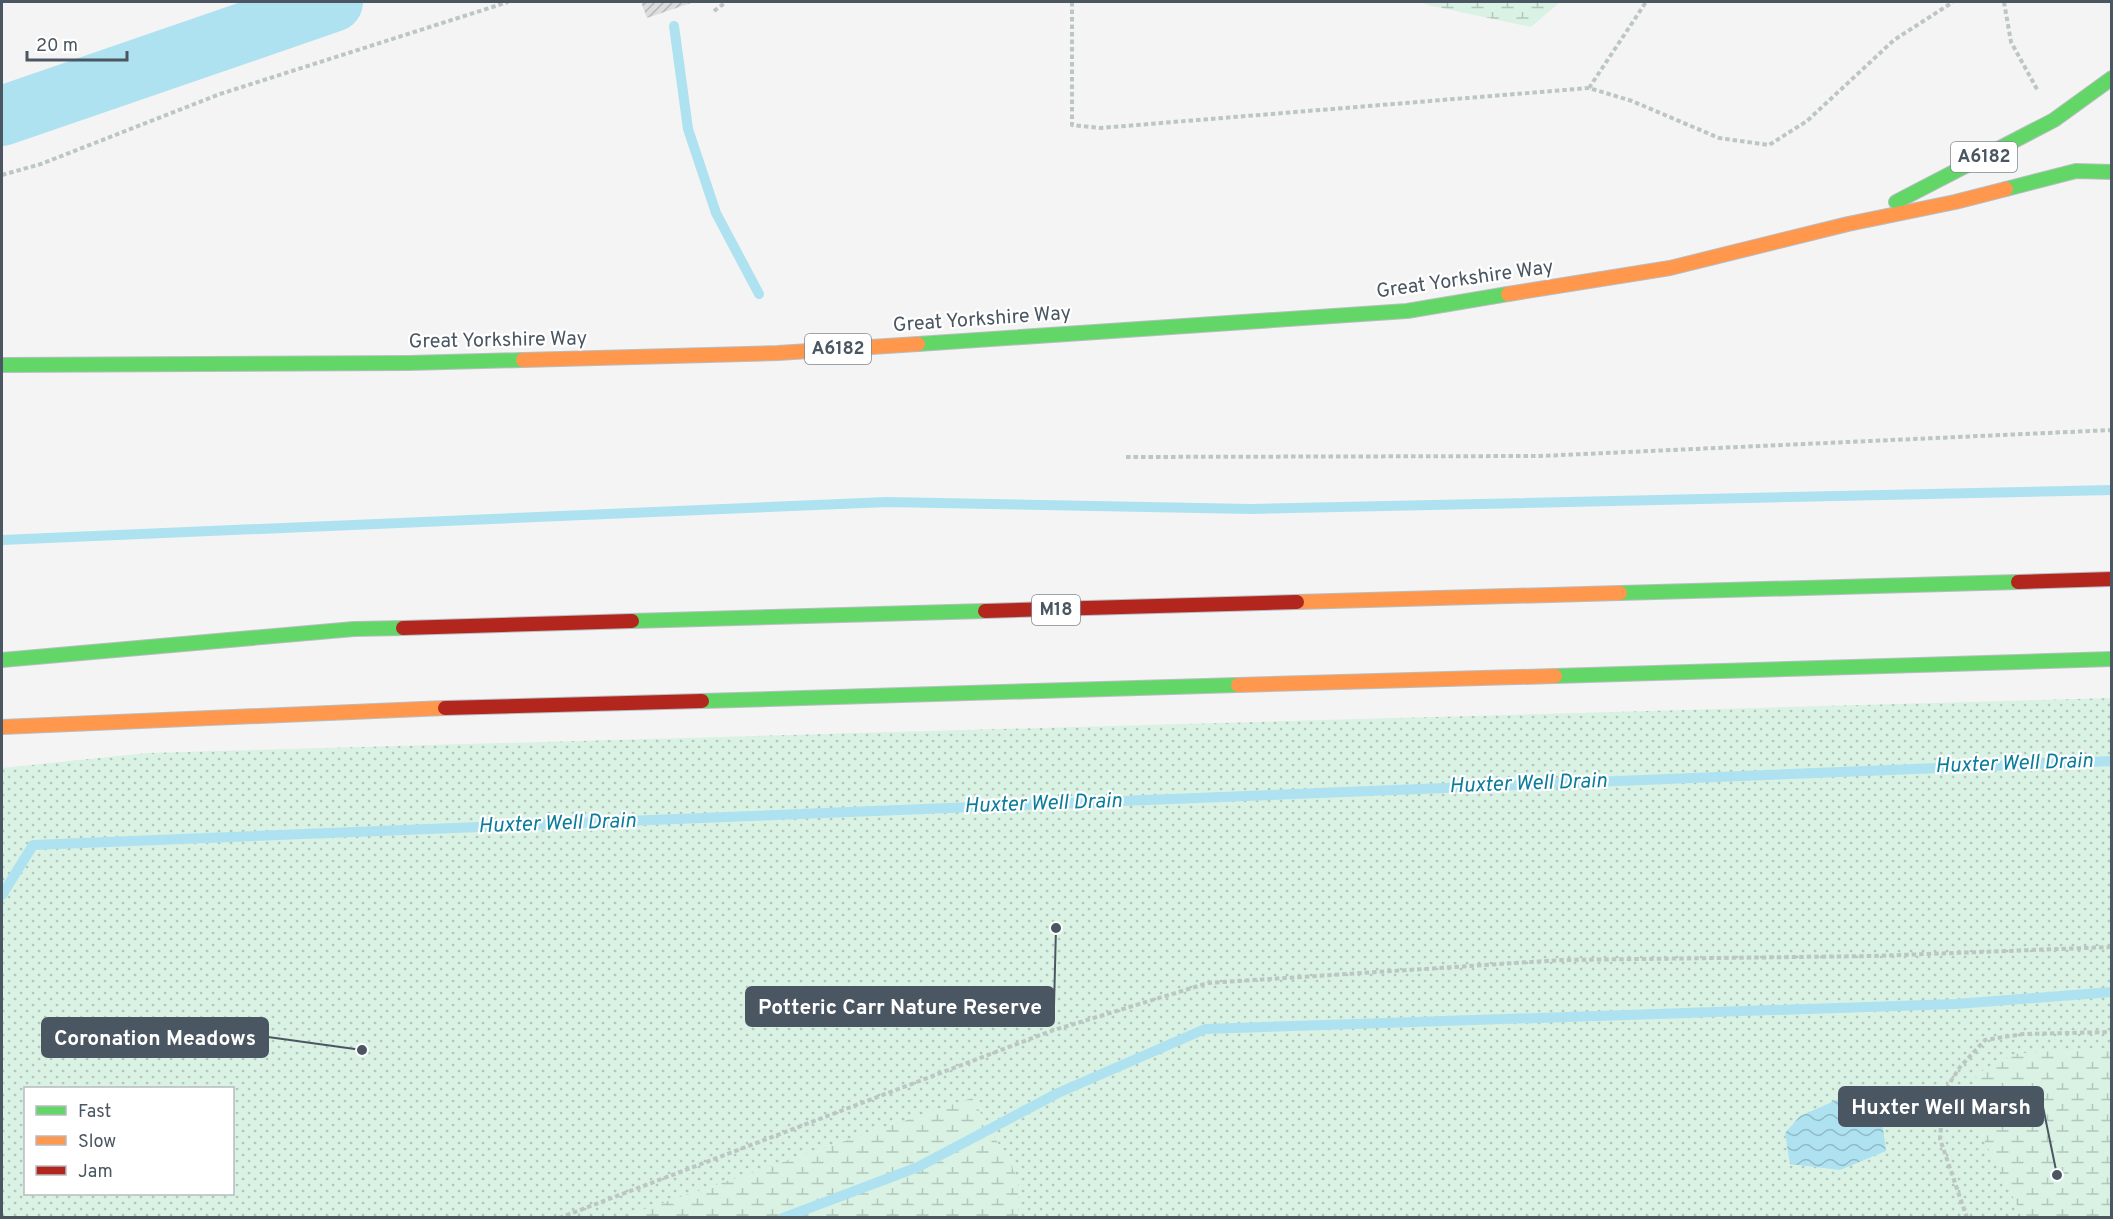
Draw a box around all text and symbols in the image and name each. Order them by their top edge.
scale bar [27,24,128,62]
text: 20 m [36,35,78,58]
road number: A6182 [1951,142,2017,172]
street label: Great Yorkshire Way [1375,255,1555,305]
street label: Great Yorkshire Way [892,301,1072,339]
street label: Great Yorkshire Way [408,326,588,356]
road number: A6182 [805,334,871,364]
road number: M18 [1032,595,1080,625]
water label: Huxter Well Drain [1935,748,2094,780]
water label: Huxter Well Drain [1449,768,1608,800]
water label: Huxter Well Drain [964,788,1123,820]
water label: Huxter Well Drain [478,808,637,840]
callout: Potteric Carr Nature Reserve [746,987,1054,1026]
text: Potteric Carr Nature Reserve [758,995,1042,1022]
callout: Coronation Meadows [42,1018,268,1057]
text: Coronation Meadows [54,1026,256,1053]
legend [24,1087,234,1195]
callout: Huxter Well Marsh [1839,1087,2043,1126]
text: Huxter Well Marsh [1851,1095,2031,1122]
text: Fast [78,1101,111,1124]
text: Slow [78,1131,116,1154]
text: Jam [78,1161,113,1184]

